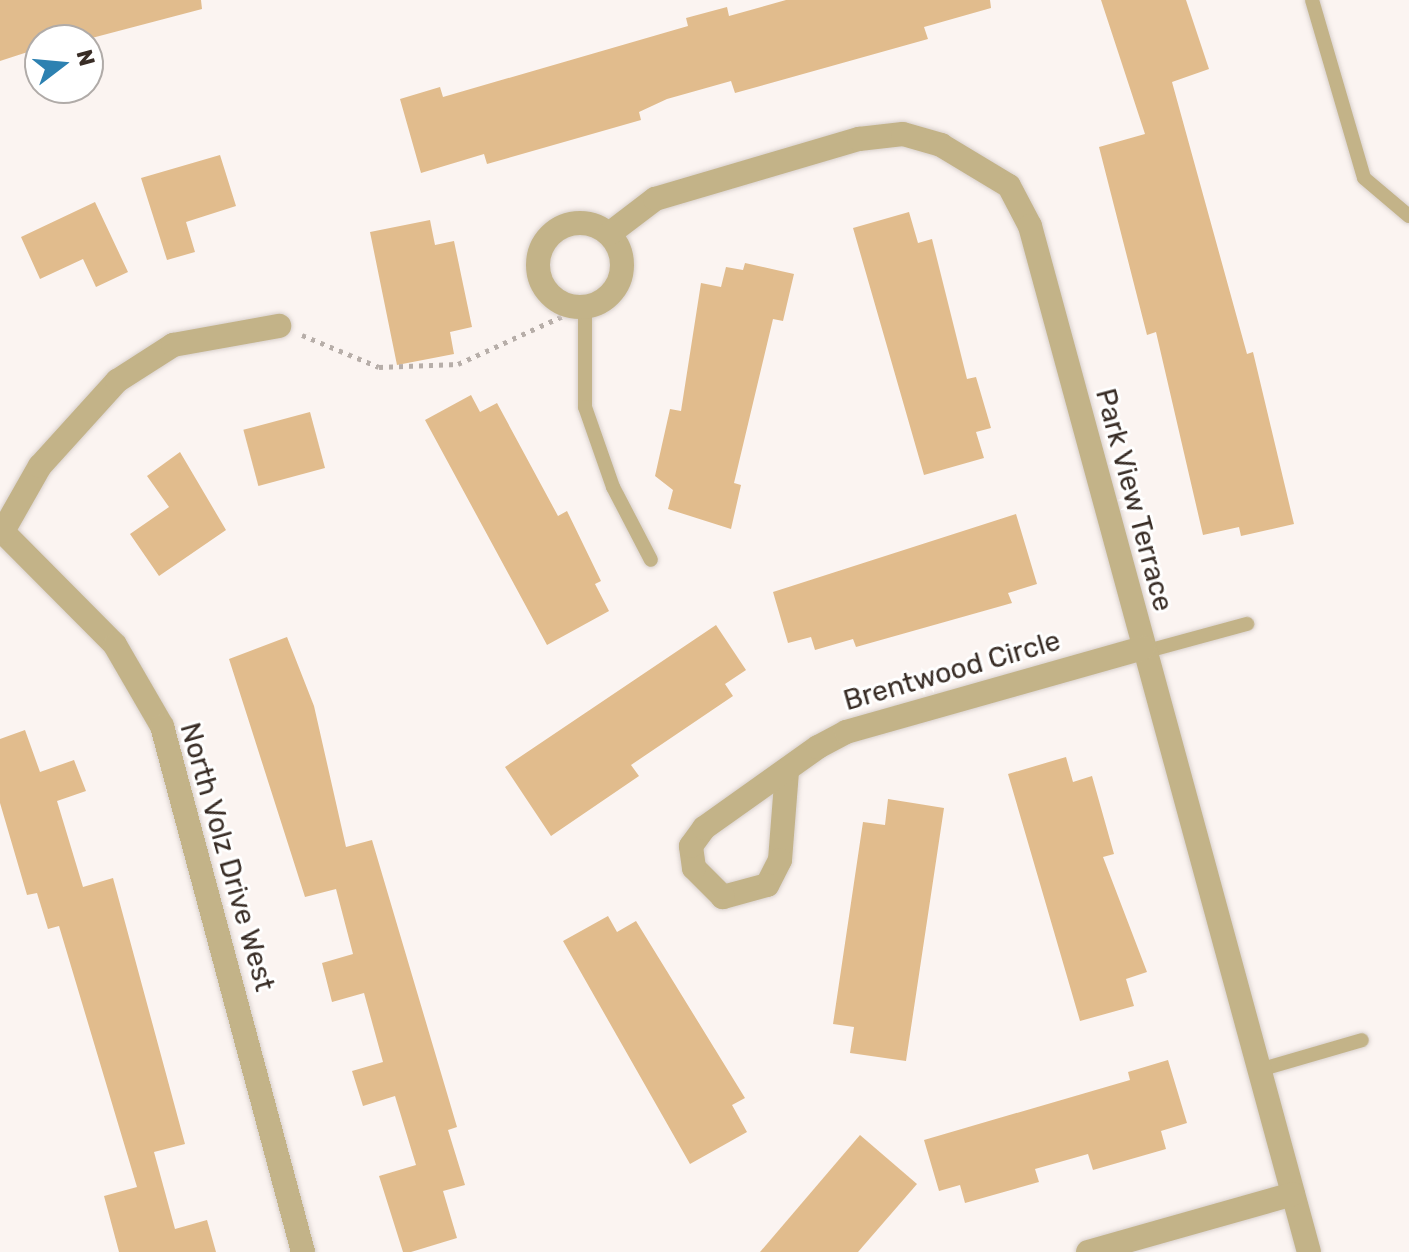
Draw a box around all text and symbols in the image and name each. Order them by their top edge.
north arrow [24,24,104,104]
text: N [70,46,101,69]
street label: Park View Terrace [1088,384,1180,616]
street label: Brentwood Circle [840,624,1064,718]
street label: North Volz Drive West [172,718,282,996]

